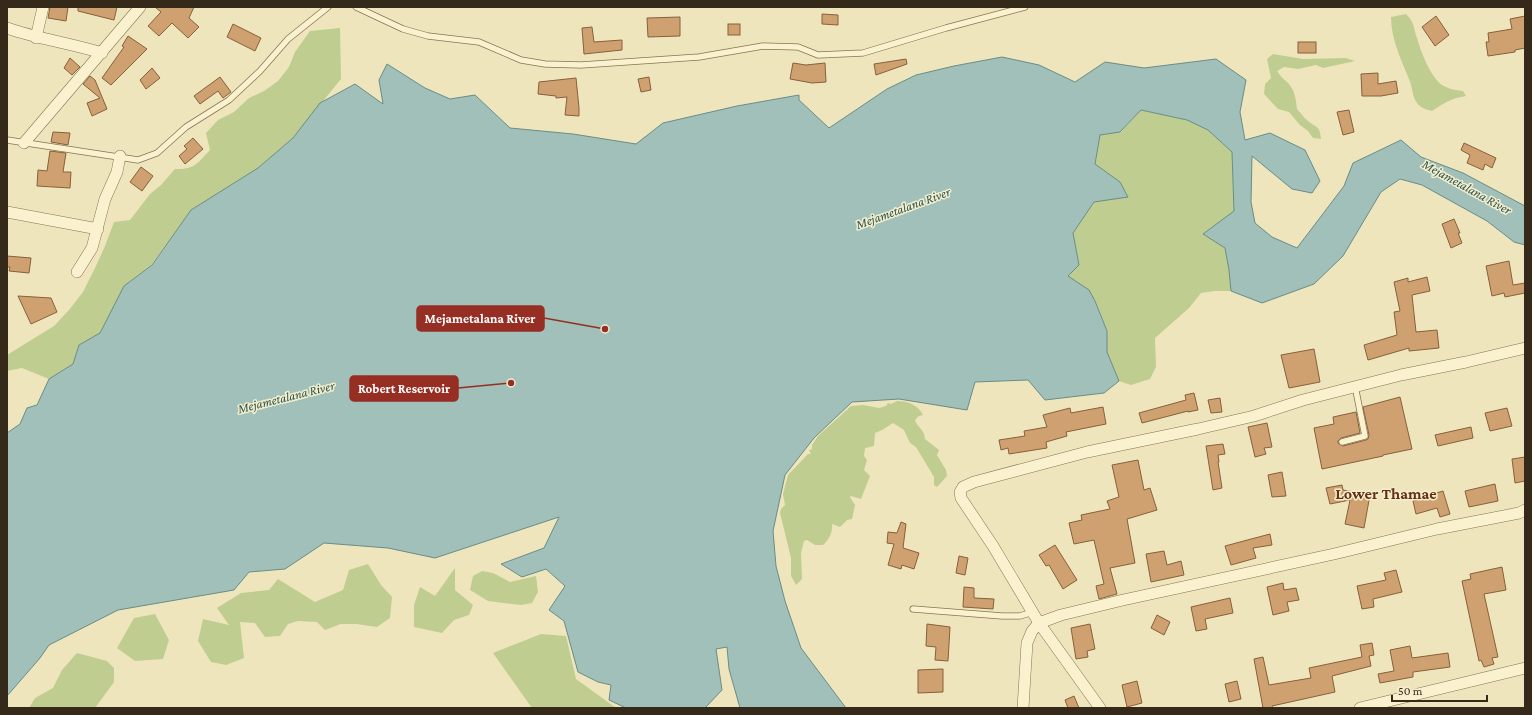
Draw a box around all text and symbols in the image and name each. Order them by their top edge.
water label: Mejametalana River [1419,156,1514,219]
water label: Mejametalana River [853,184,953,233]
callout: Mejametalana River [417,306,544,331]
text: Mejametalana River [425,311,536,327]
callout: Robert Reservoir [350,376,458,401]
water label: Mejametalana River [235,378,337,418]
text: Robert Reservoir [358,381,451,396]
district label: Lower Thamae [1335,485,1437,502]
scale bar [1392,677,1487,703]
text: 50 m [1398,684,1423,698]

